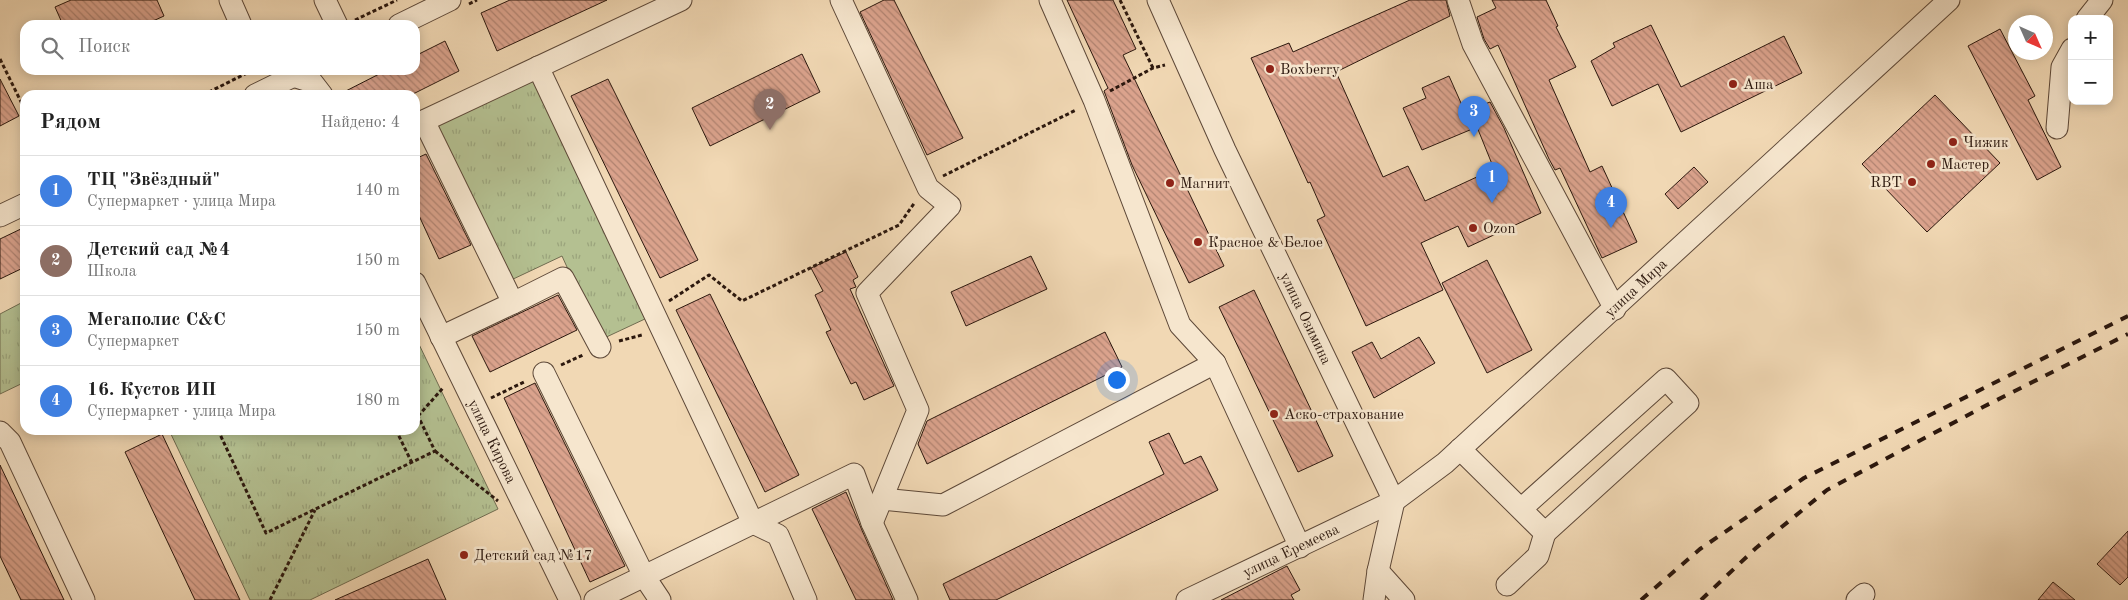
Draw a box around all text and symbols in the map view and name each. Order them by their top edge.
north arrow [2008,15,2053,60]
map controls [2068,15,2113,105]
button: + [2068,15,2113,60]
search box [20,20,420,75]
icon: search [38,34,66,62]
text: Поиск [78,38,130,57]
button: − [2068,60,2113,105]
marker: Boxberry [1264,63,1276,75]
place label: Boxberry [1280,63,1340,78]
marker: Аша [1727,78,1739,90]
place label: Аша [1743,78,1774,93]
pin: 2 [754,89,786,130]
pin: 3 [1458,96,1490,137]
text: Рядом [40,112,101,133]
text: Найдено: 4 [321,115,400,131]
marker: Чижик [1947,136,1959,148]
place label: Чижик [1963,136,2009,151]
marker: Мастер [1925,158,1937,170]
place label: Мастер [1941,158,1990,173]
pin: 1 [1476,162,1508,203]
text: ТЦ "Звёздный" [87,171,220,190]
place label: RBT [1870,176,1902,191]
marker: RBT [1906,176,1918,188]
marker: Магнит [1164,177,1176,189]
place label: Магнит [1180,177,1230,192]
text: 1 [51,183,61,199]
text: 140 m [355,183,400,199]
pin: 4 [1595,187,1627,228]
text: Супермаркет · улица Мира [87,194,276,210]
marker: Ozon [1467,222,1479,234]
place label: Ozon [1483,222,1516,237]
marker: Красное & Белое [1192,236,1204,248]
place label: Красное & Белое [1208,236,1323,251]
text: Детский сад №4 [87,241,230,260]
text: 2 [51,253,61,269]
text: 150 m [355,253,400,269]
street label: улица Мира [1603,256,1671,321]
text: Школа [87,264,137,280]
street label: улица Озимина [1276,271,1333,368]
text: Мегаполис C&C [87,311,226,330]
text: 3 [51,323,61,339]
text: 150 m [355,323,400,339]
text: Супермаркет [87,334,179,350]
your location [1104,367,1130,393]
text: 16. Кустов ИП [87,381,216,400]
text: 4 [51,393,61,409]
text: 180 m [355,393,400,409]
street label: улица Кирова [464,397,518,487]
text: Супермаркет · улица Мира [87,404,276,420]
marker: Аско-страхование [1268,408,1280,420]
place label: Аско-страхование [1284,408,1404,423]
street label: улица Еремеева [1241,522,1342,581]
marker: Детский сад №17 [458,549,470,561]
place label: Детский сад №17 [474,549,592,564]

